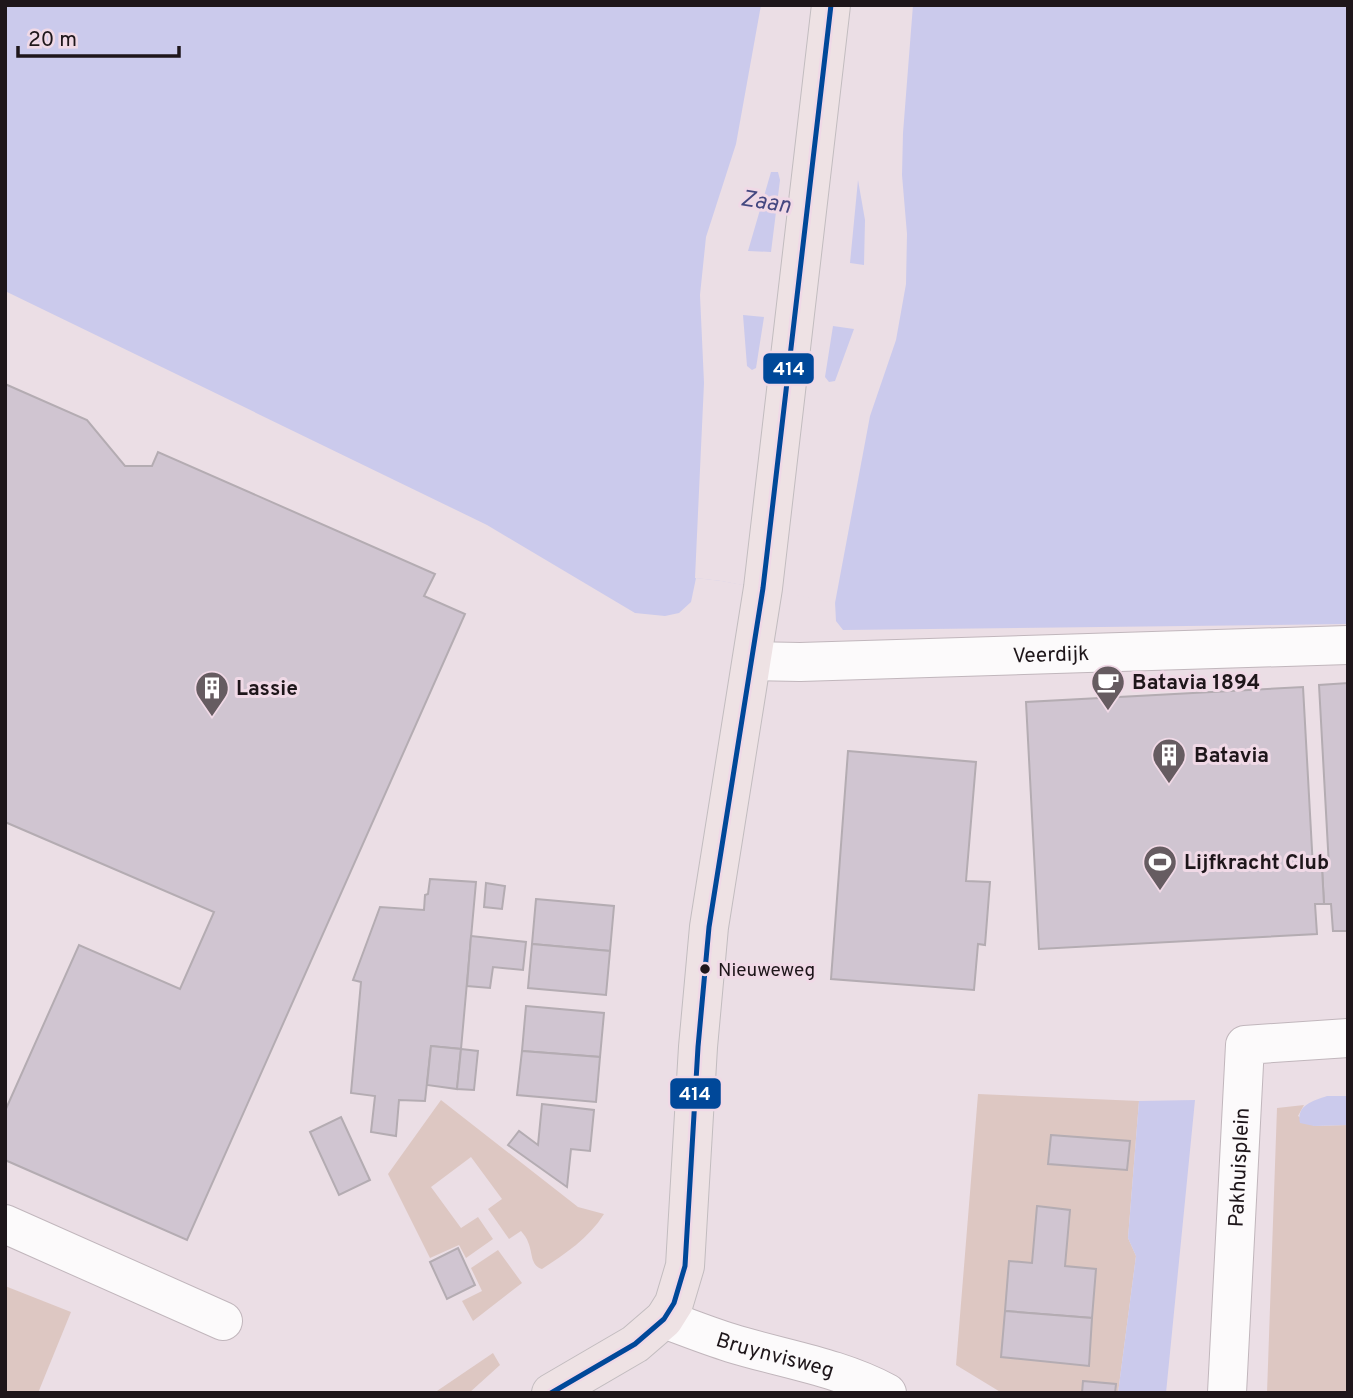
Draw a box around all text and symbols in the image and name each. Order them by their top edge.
scale bar [18,14,178,58]
text: 20 m [28,27,77,54]
water label: Zaan [738,185,793,222]
line badge: 414 [762,352,815,385]
text: 414 [773,358,805,382]
street label: Veerdijk [1012,641,1090,670]
cafe icon: Batavia 1894 [1089,663,1127,712]
building icon: Lassie [193,669,231,718]
place label: Batavia 1894 [1132,670,1260,697]
place label: Lassie [236,676,298,703]
building icon: Batavia [1150,736,1188,785]
place label: Batavia [1194,743,1269,770]
sports icon: Lijfkracht Club [1141,843,1179,892]
place label: Lijfkracht Club [1184,850,1329,877]
place label: Nieuweweg [718,959,815,983]
marker: Nieuweweg [698,962,712,976]
line badge: 414 [669,1077,722,1110]
text: 414 [679,1083,711,1107]
street label: Pakhuisplein [1224,1107,1257,1228]
street label: Bruynvisweg [712,1327,837,1385]

